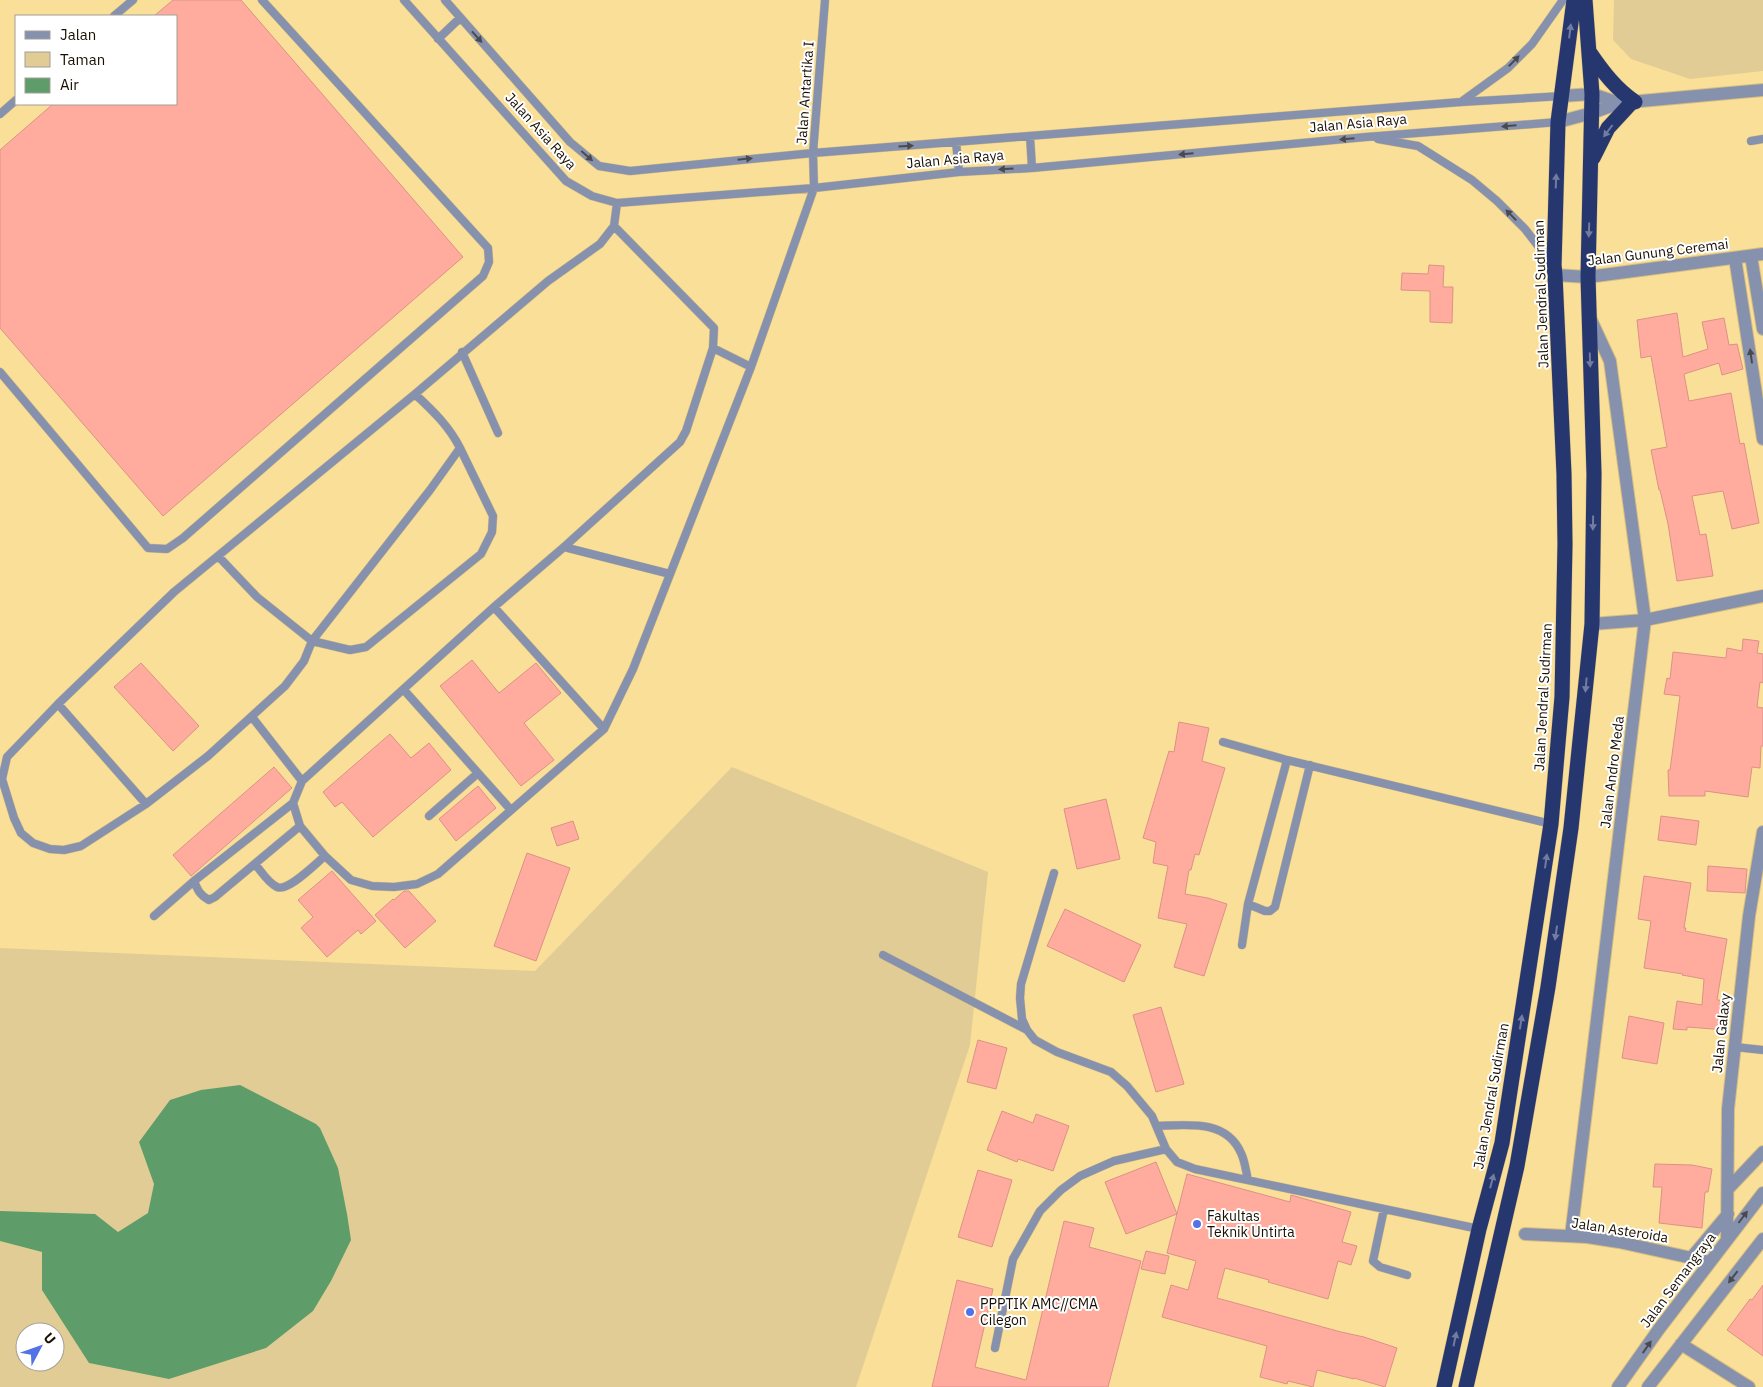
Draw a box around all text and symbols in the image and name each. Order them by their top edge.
legend [15,15,178,105]
one-way arrow [1566,22,1574,38]
text: Jalan [60,25,96,44]
one-way arrow [471,30,483,42]
street label: Jalan Antartika I [792,41,818,145]
text: Taman [60,50,105,69]
one-way arrow [1508,56,1520,68]
text: Air [60,75,79,94]
street label: Jalan Asia Raya [502,89,581,174]
street label: Jalan Asia Raya [1309,110,1408,136]
one-way arrow [1501,122,1517,130]
one-way arrow [1603,124,1613,138]
one-way arrow [1339,135,1355,143]
one-way arrow [899,141,915,149]
street label: Jalan Asia Raya [906,146,1005,172]
one-way arrow [580,150,592,162]
one-way arrow [1177,150,1193,158]
one-way arrow [737,155,753,163]
one-way arrow [998,166,1014,174]
one-way arrow [1552,173,1560,189]
one-way arrow [1505,209,1517,221]
street label: Jalan Jendral Sudirman [1529,220,1553,368]
one-way arrow [1585,222,1593,238]
street label: Jalan Gunung Ceremai [1587,234,1729,270]
one-way arrow [1746,347,1754,363]
one-way arrow [1586,353,1594,369]
one-way arrow [1589,515,1597,531]
street label: Jalan Jendral Sudirman [1530,623,1556,771]
one-way arrow [1582,677,1590,693]
street label: Jalan Andro Meda [1596,714,1628,829]
one-way arrow [1542,853,1550,869]
one-way arrow [1552,925,1560,941]
street label: Jalan Galaxy [1708,992,1734,1074]
one-way arrow [1517,1013,1525,1029]
street label: Jalan Jendral Sudirman [1469,1021,1513,1171]
one-way arrow [1488,1174,1496,1189]
place label: Fakultas Teknik Untirta [1207,1207,1295,1241]
one-way arrow [1738,1211,1749,1224]
street label: Jalan Asteroida [1570,1213,1670,1247]
marker: Fakultas Teknik Untirta [1191,1218,1203,1230]
street label: Jalan Semangraya [1636,1228,1720,1331]
one-way arrow [1728,1270,1738,1284]
place label: PPPTIK AMC//CMA Cilegon [980,1295,1098,1329]
marker: PPPTIK AMC//CMA Cilegon [964,1306,976,1318]
north arrow [15,1322,65,1372]
text: U [40,1329,60,1348]
one-way arrow [1451,1331,1459,1347]
one-way arrow [1642,1340,1652,1354]

